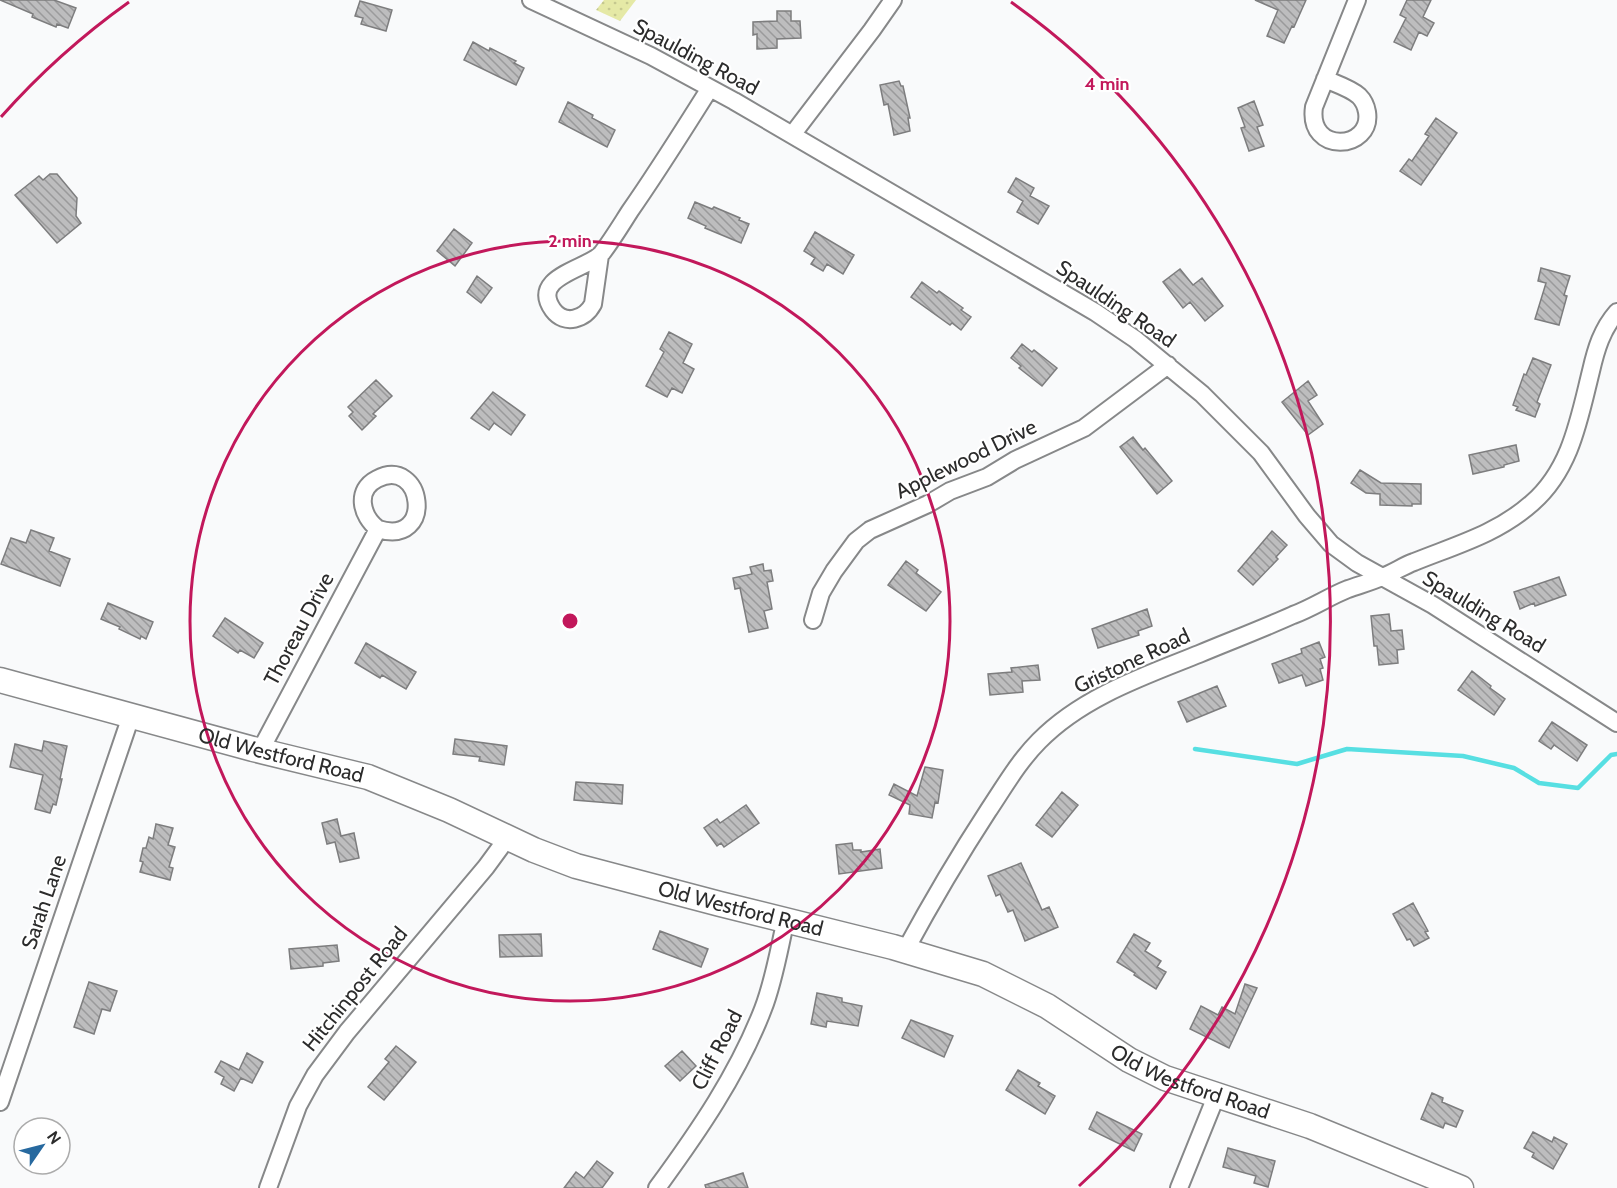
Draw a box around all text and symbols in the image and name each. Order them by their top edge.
street label: Spaulding Road [629,13,763,100]
text: 4 min [1084,73,1130,95]
text: 2 min [548,230,592,252]
street label: Spaulding Road [1052,255,1181,353]
street label: Applewood Drive [891,414,1041,503]
street label: Spaulding Road [1419,565,1550,658]
street label: Thoreau Drive [258,568,339,689]
centre of rings [560,611,580,631]
street label: Gristone Road [1070,623,1194,698]
street label: Old Westford Road [196,722,366,788]
street label: Sarah Lane [16,851,71,952]
street label: Old Westford Road [655,875,826,941]
street label: Hitchinpost Road [297,922,412,1056]
street label: Cliff Road [686,1006,747,1094]
street label: Old Westford Road [1106,1038,1273,1124]
north arrow [12,1116,72,1176]
text: N [43,1128,65,1148]

